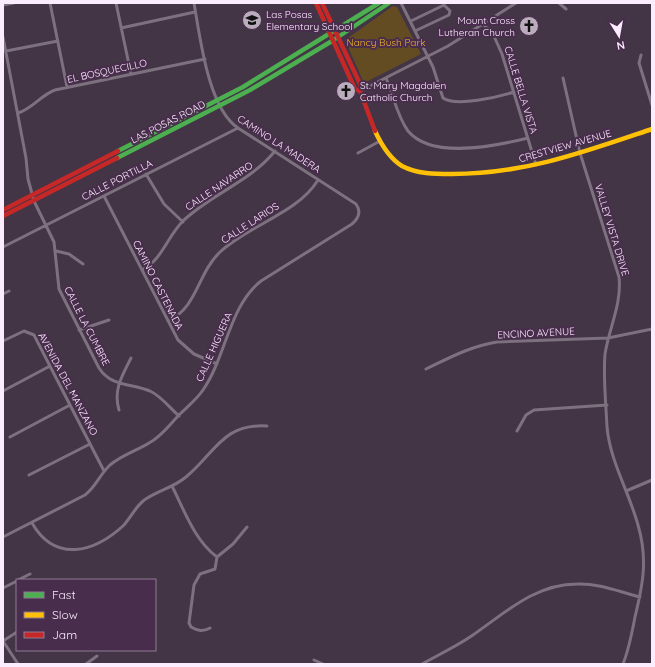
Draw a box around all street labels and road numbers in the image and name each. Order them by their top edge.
street label: CALLE BELLA VISTA [501,45,541,136]
street label: EL BOSQUECILLO [66,56,148,86]
street label: LAS POSAS ROAD [128,98,208,146]
street label: CAMINO LA MADERA [235,112,324,176]
street label: CRESTVIEW AVENUE [517,126,613,165]
street label: CALLE PORTILLA [79,156,155,203]
street label: CALLE NAVARRO [183,158,256,213]
street label: VALLEY VISTA DRIVE [592,182,632,278]
street label: CALLE LARIOS [219,199,282,247]
street label: CAMINO CASTENADA [130,238,187,333]
street label: CALLE LA CUMBRE [61,284,113,368]
street label: CALLE HIGUERA [193,310,235,384]
street label: ENCINO AVENUE [497,324,575,342]
street label: AVENIDA DEL MANZANO [35,330,101,438]

